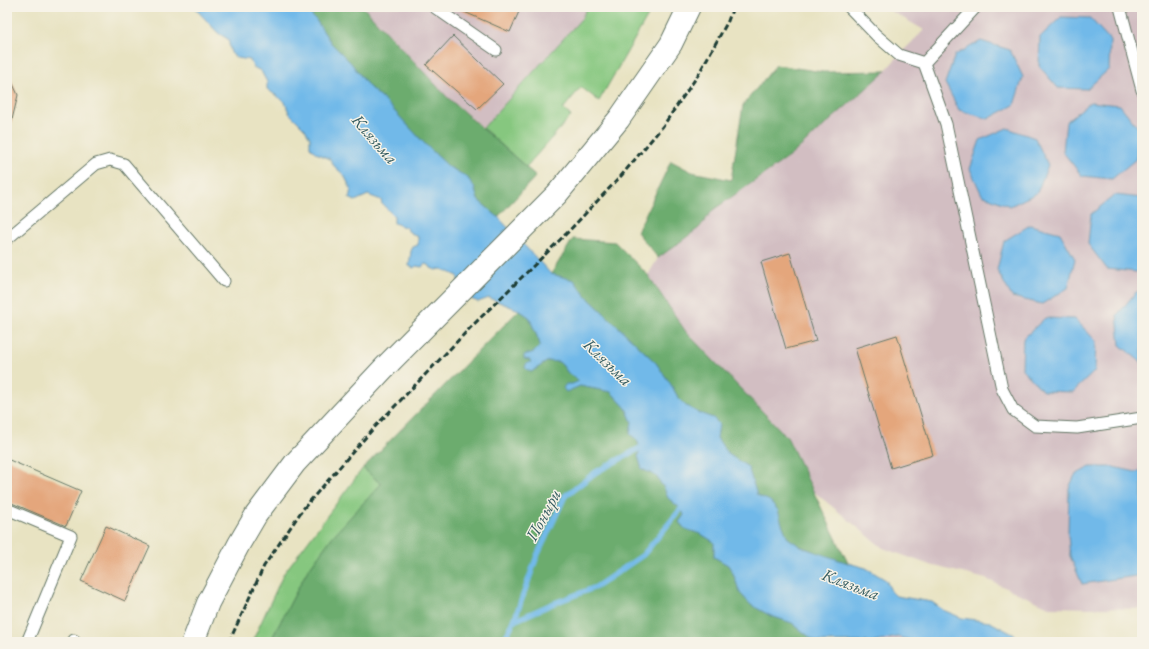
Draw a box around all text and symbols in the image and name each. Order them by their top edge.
water label: Клязьма [347,109,403,169]
water label: Клязьма [578,333,637,391]
water label: Поныри [520,485,566,546]
water label: Клязьма [818,563,883,605]

